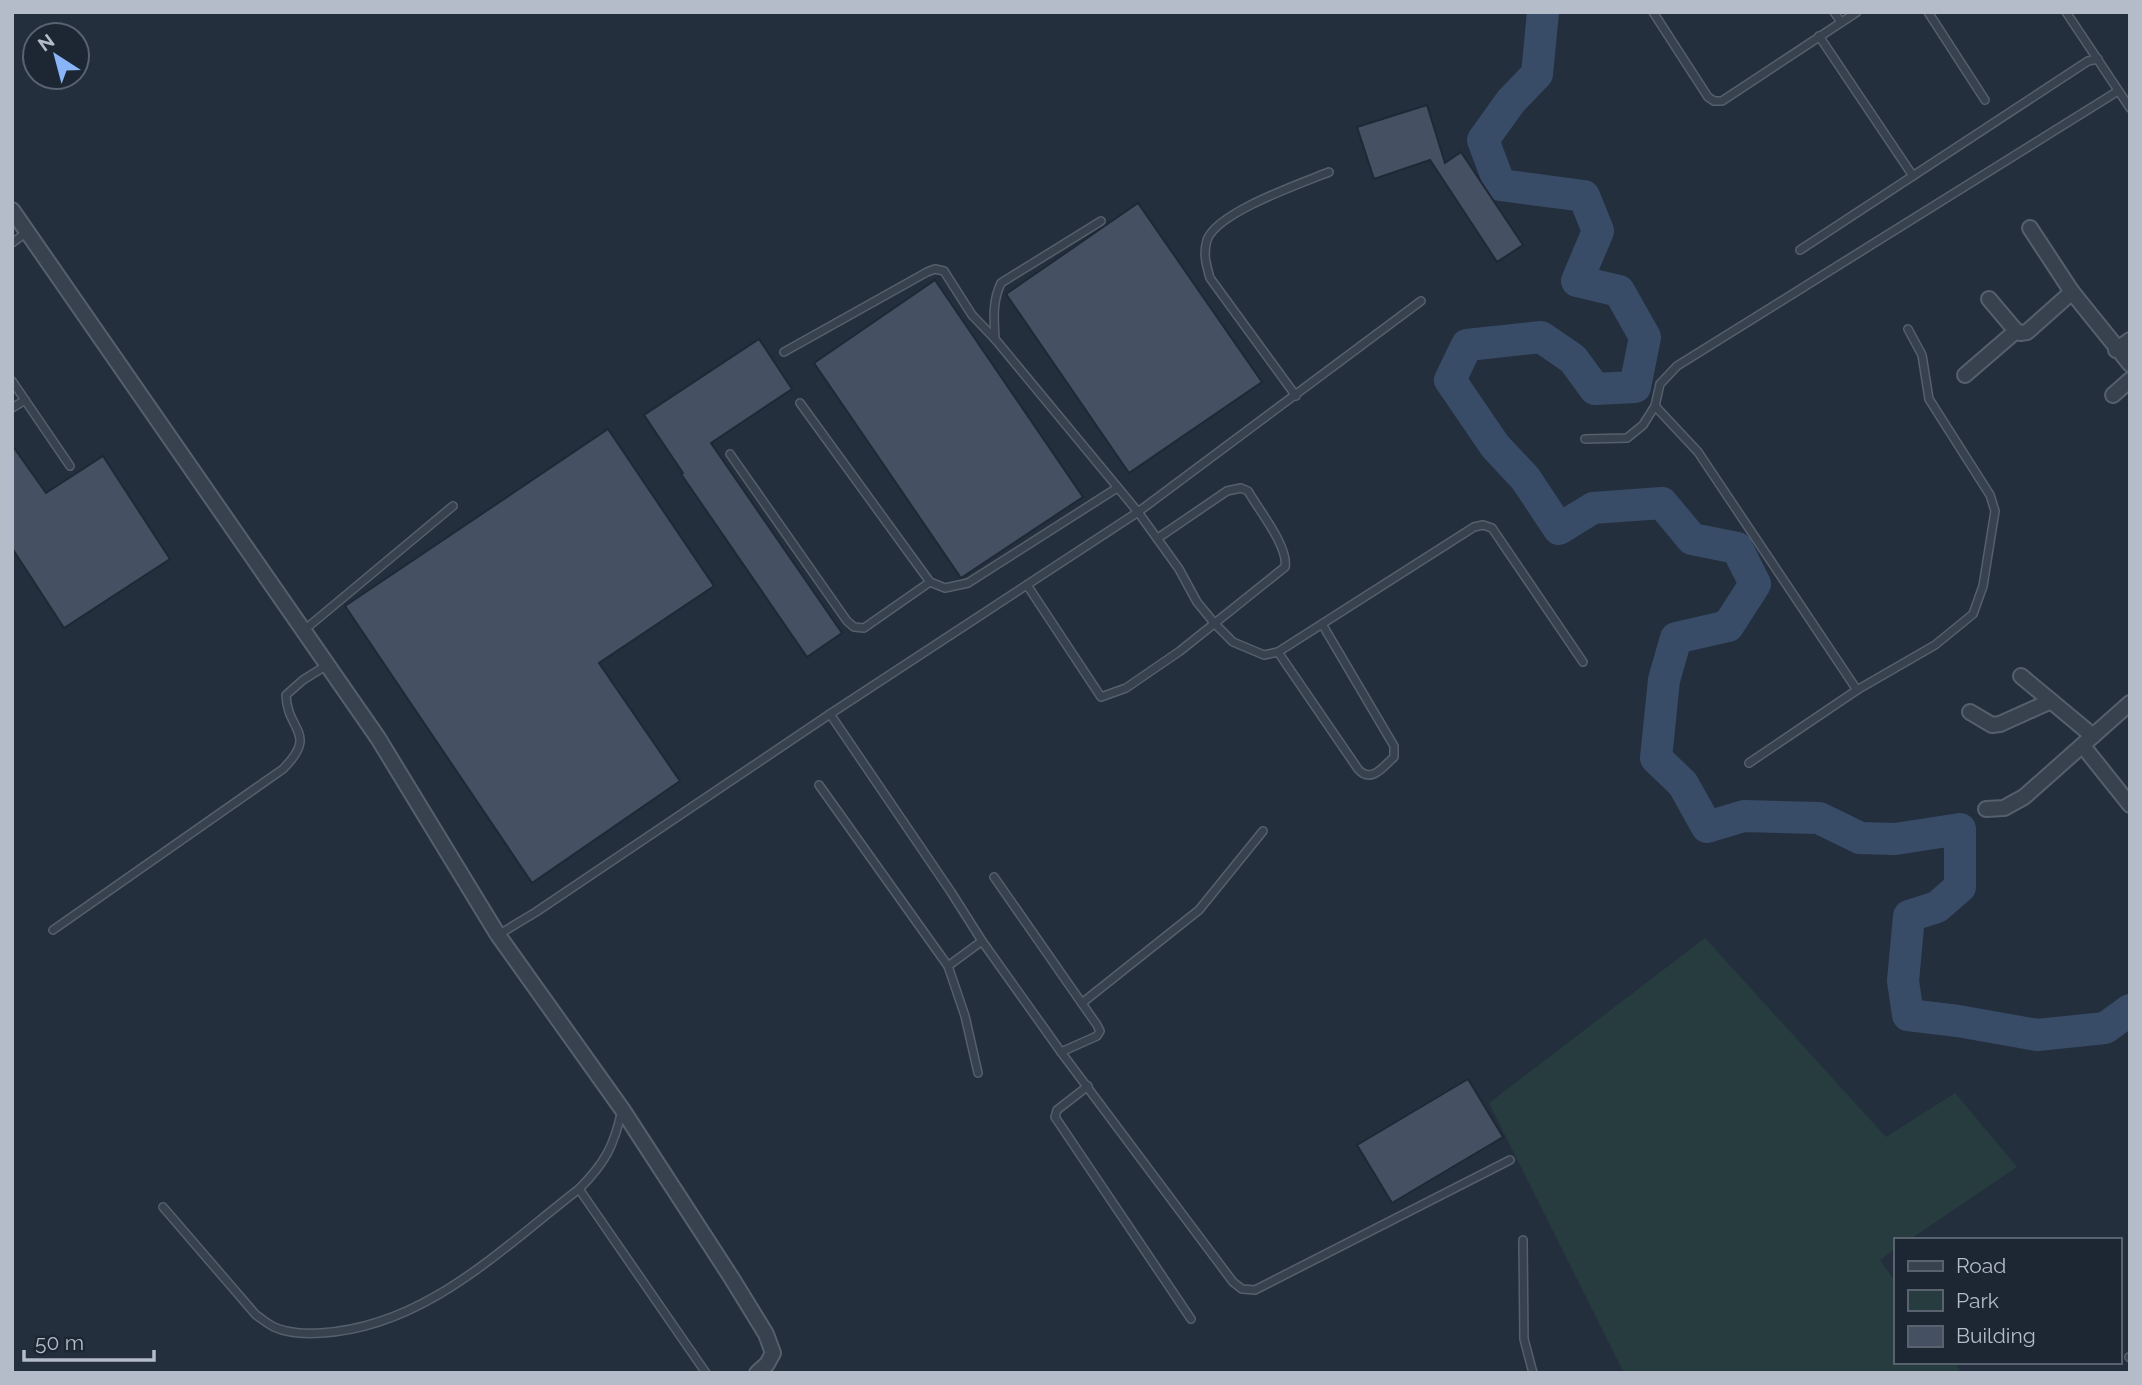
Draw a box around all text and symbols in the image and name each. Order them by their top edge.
north arrow [21,21,91,91]
text: N [34,29,58,55]
legend [1894,1238,2121,1364]
text: Road [1956,1253,2006,1278]
text: Park [1956,1288,1999,1313]
scale bar [24,1318,154,1362]
text: Building [1956,1323,2036,1348]
text: 50 m [35,1330,84,1355]

